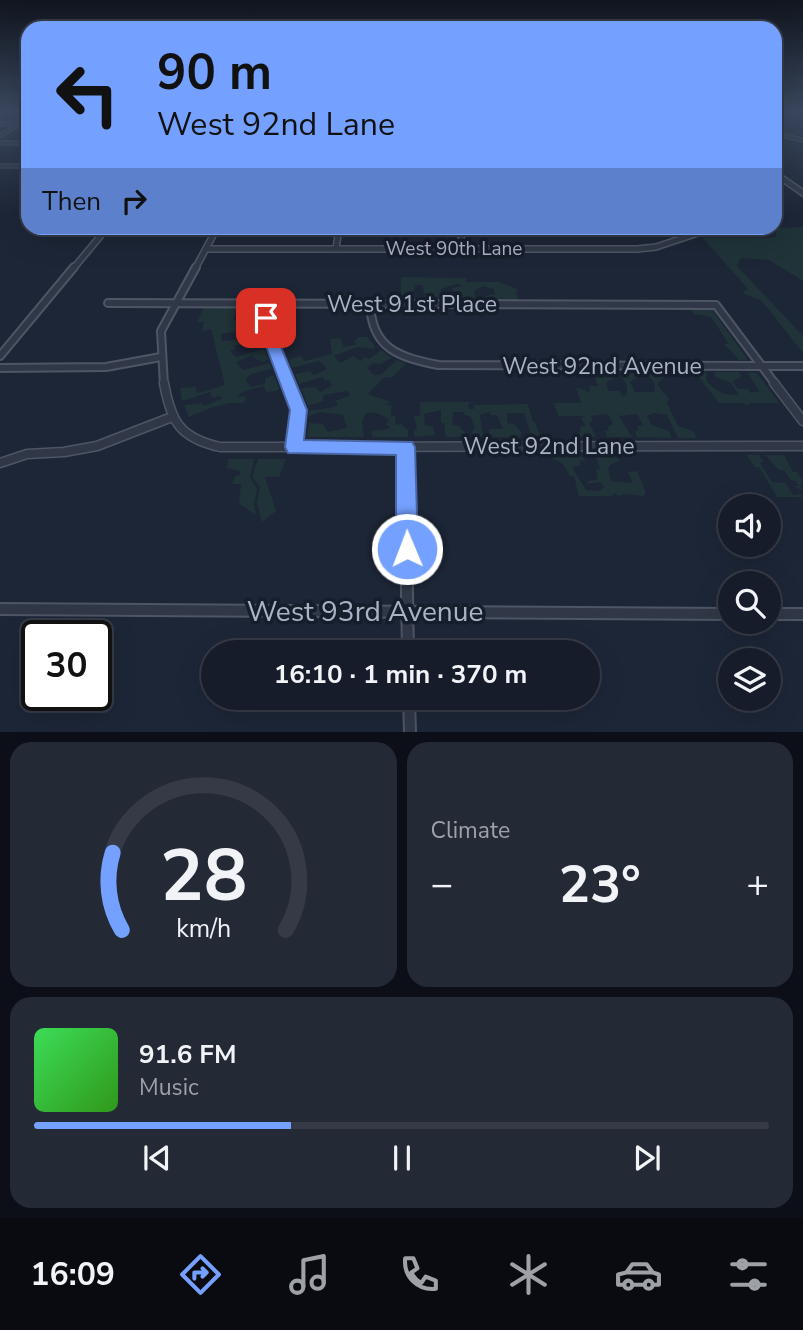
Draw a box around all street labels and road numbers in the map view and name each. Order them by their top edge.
street label: West 90th Lane [386,236,522,262]
street label: West 91st Place [327,289,497,320]
street label: West 92nd Avenue [502,351,702,382]
street label: West 92nd Lane [463,431,635,462]
street label: West 93rd Avenue [247,593,483,631]

